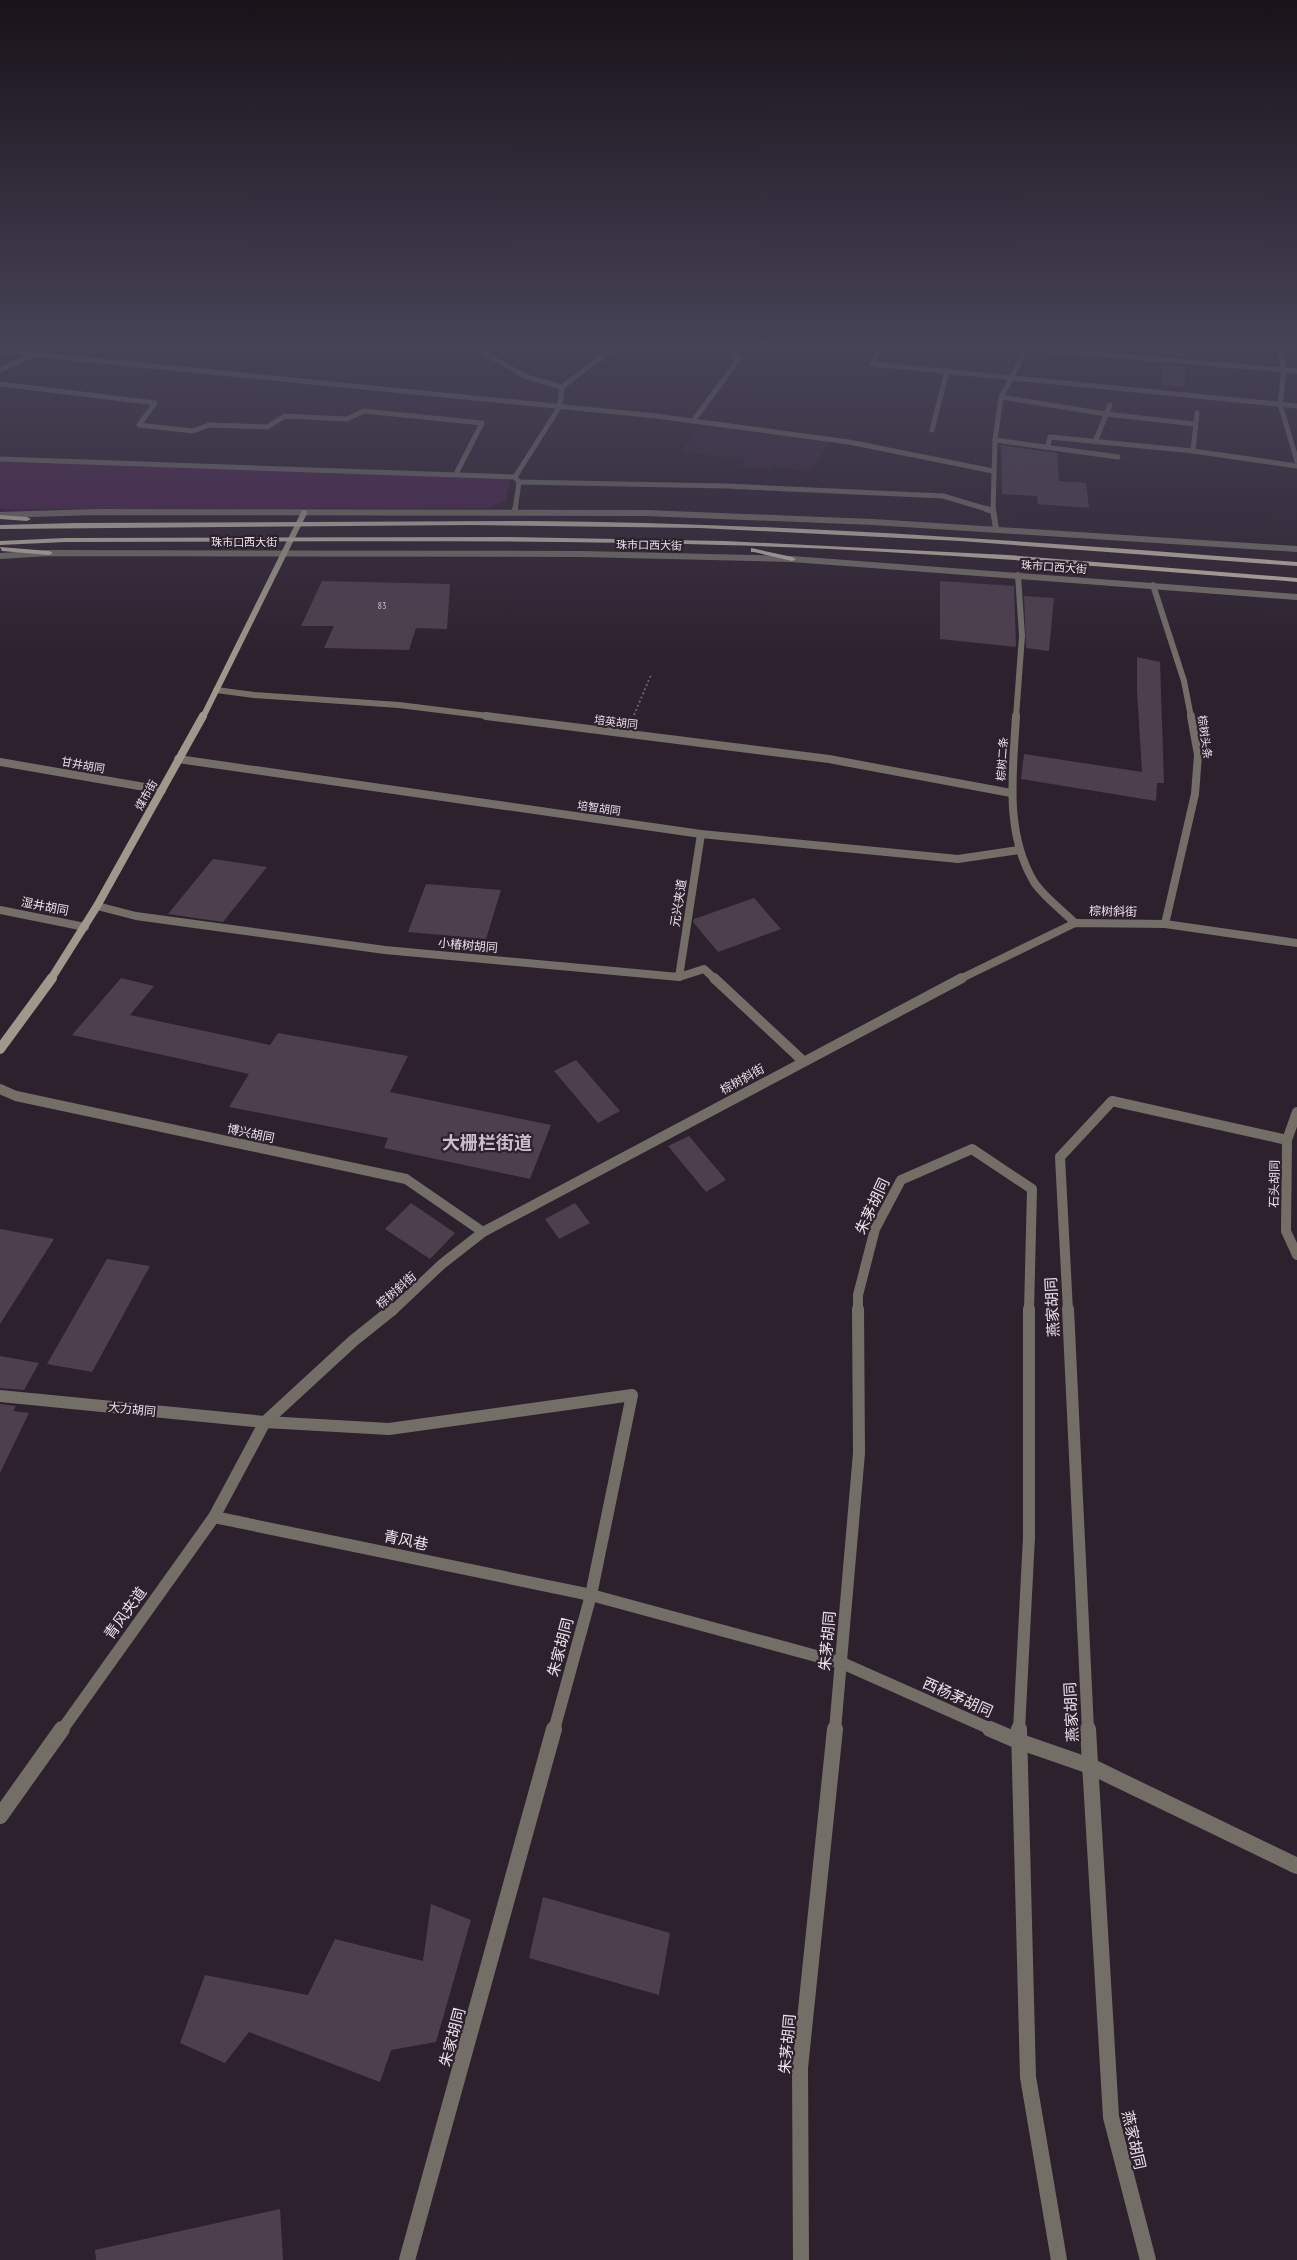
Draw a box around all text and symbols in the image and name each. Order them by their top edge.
street label: 珠市口西大街 [211,535,277,549]
street label: 珠市口西大街 [616,537,682,553]
street label: 珠市口西大街 [1021,558,1087,576]
house number: 83 [378,599,387,612]
street label: 培英胡同 [593,712,639,732]
street label: 棕树头条 [1195,714,1215,760]
street label: 棕树二条 [993,737,1011,781]
street label: 甘井胡同 [60,754,106,776]
street label: 煤市街 [132,777,160,813]
street label: 培智胡同 [576,798,622,818]
street label: 元兴夹道 [667,878,689,928]
street label: 湿井胡同 [20,894,70,918]
street label: 棕树斜街 [1089,903,1137,919]
street label: 小椿树胡同 [437,935,499,955]
street label: 棕树斜街 [717,1061,767,1097]
street label: 博兴胡同 [226,1121,276,1145]
district label: 大栅栏街道 [442,1131,532,1154]
street label: 石头胡同 [1266,1160,1282,1208]
street label: 朱茅胡同 [851,1175,893,1237]
street label: 棕树斜街 [373,1269,419,1311]
street label: 燕家胡同 [1041,1277,1063,1337]
street label: 大力胡同 [107,1399,157,1419]
street label: 青风巷 [382,1526,430,1554]
street label: 青风夹道 [100,1583,150,1643]
street label: 朱茅胡同 [815,1610,839,1672]
street label: 朱家胡同 [543,1616,577,1678]
street label: 西杨茅胡同 [920,1673,996,1721]
street label: 燕家胡同 [1060,1682,1082,1742]
street label: 朱家胡同 [435,2006,469,2068]
street label: 朱茅胡同 [775,2013,799,2075]
street label: 燕家胡同 [1118,2109,1150,2171]

